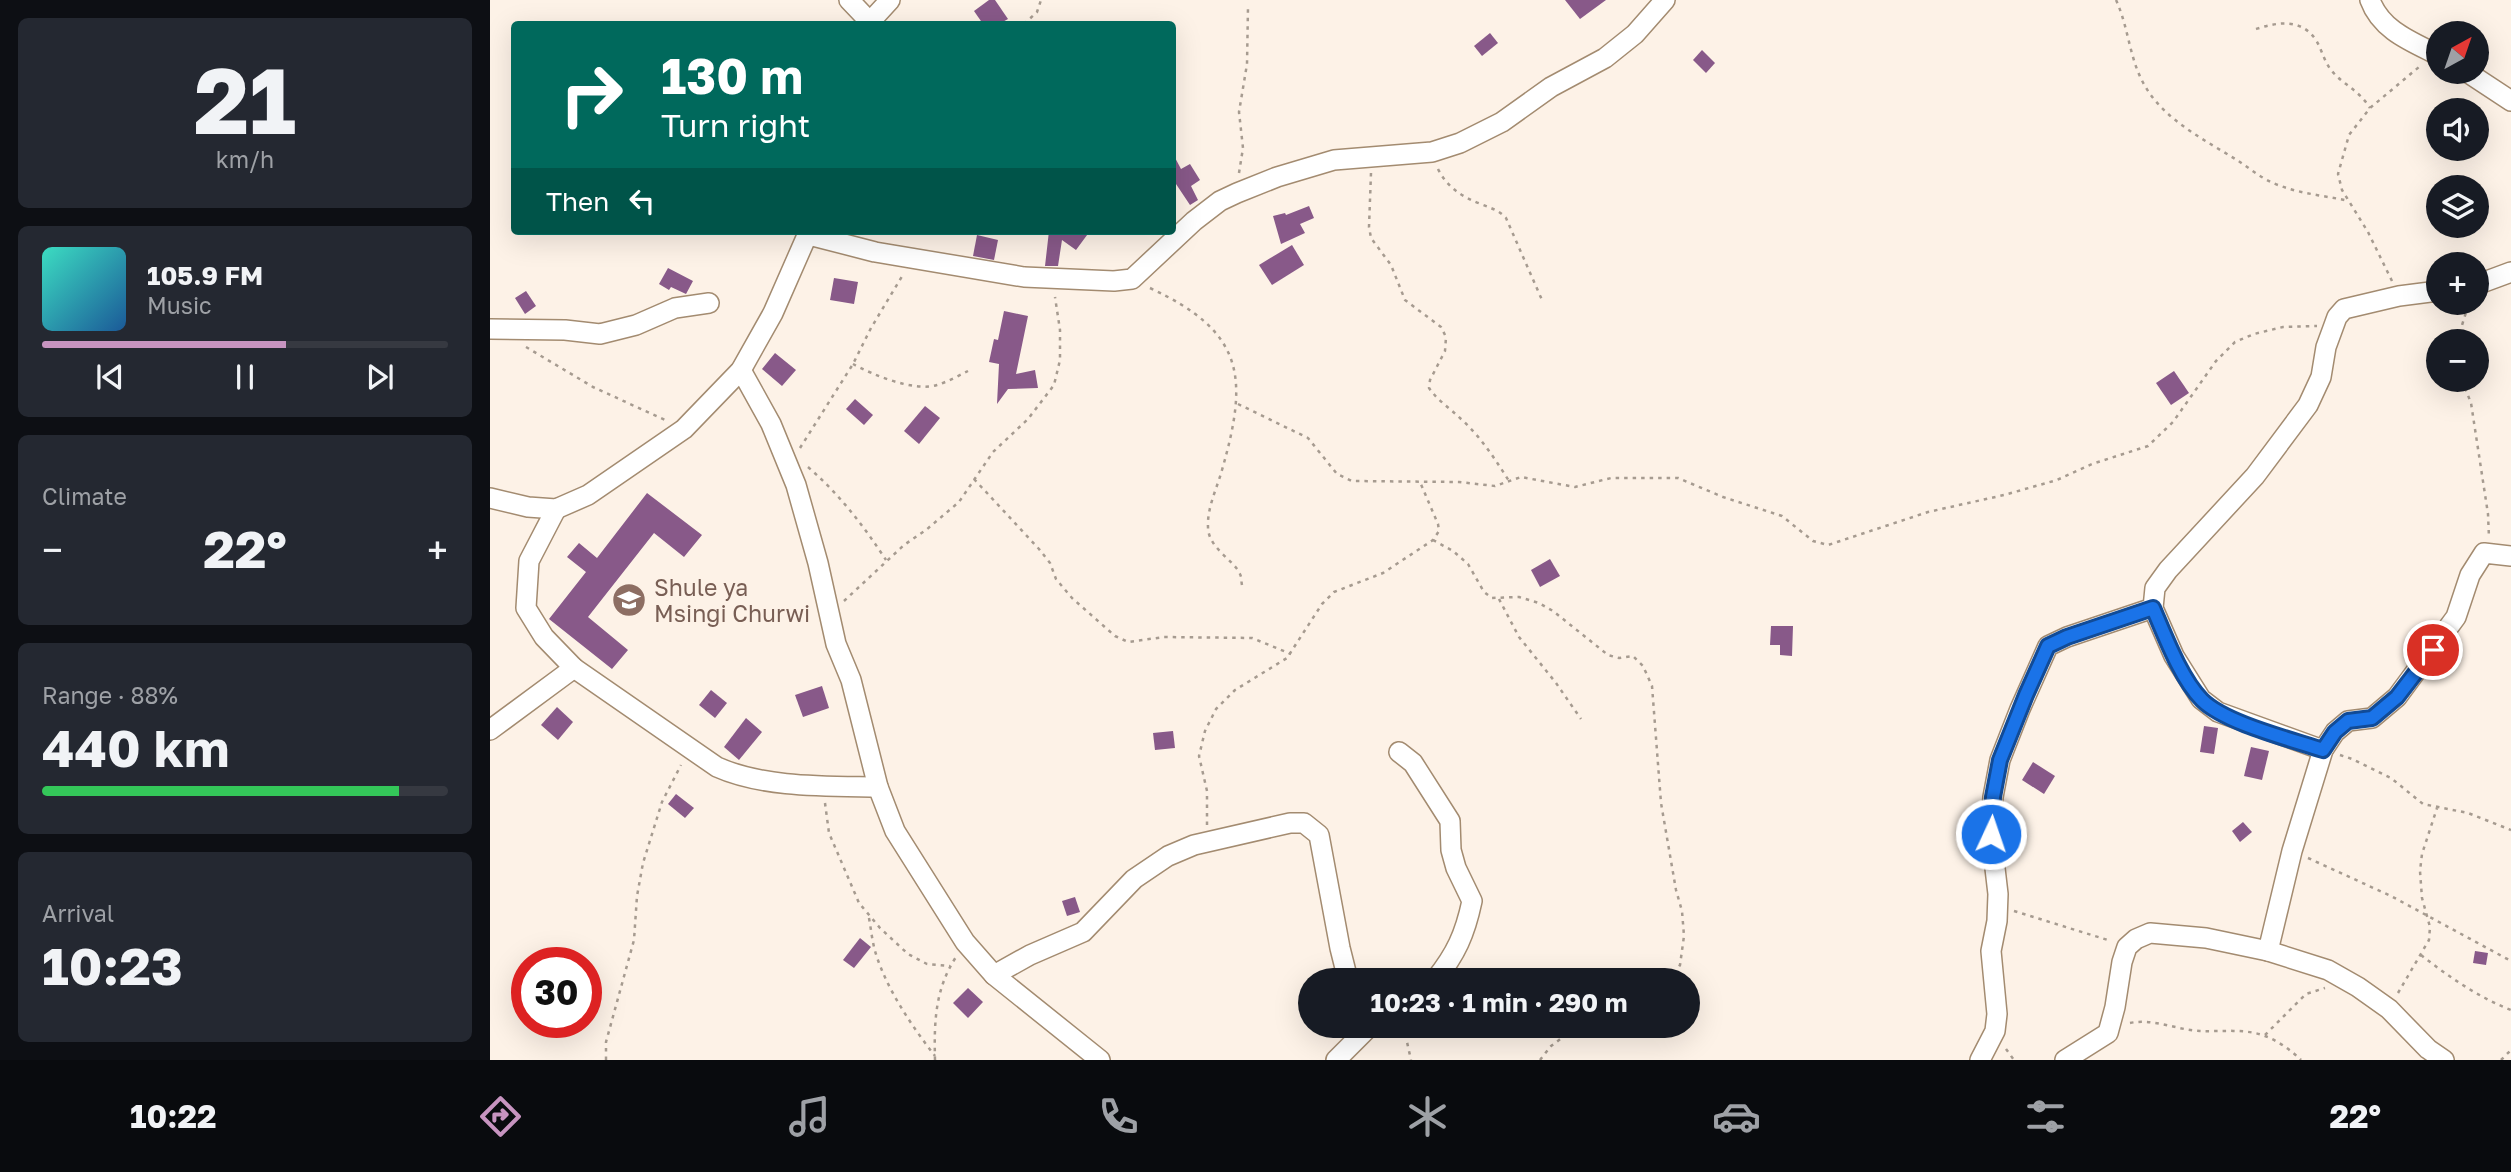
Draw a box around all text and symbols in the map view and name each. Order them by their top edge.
north arrow [2426,21,2488,84]
map controls [2426,21,2489,392]
text: 21 [194,45,296,154]
text: 130 m [661,46,803,105]
icon: right [546,49,637,140]
button: sound [2426,98,2489,161]
text: Turn right [661,106,810,144]
text: km/h [216,145,274,173]
button: layers [2426,175,2489,238]
icon: left [623,182,661,220]
text: Then [546,186,609,217]
button: + [2426,252,2489,315]
text: 105.9 FM [147,260,263,291]
text: Music [147,291,212,319]
button: − [2426,329,2489,392]
icon: previous [91,358,129,396]
icon: pause [226,358,264,396]
icon: next [361,358,399,396]
text: Climate [42,482,127,510]
text: 22° [203,517,287,579]
text: − [42,527,63,572]
text: + [427,527,448,572]
place label: Shule ya Msingi Churwi [654,573,810,627]
school or university icon: Shule ya Msingi Churwi [610,581,648,619]
pin [2403,620,2463,680]
icon: arrive [2414,631,2452,669]
text: Range · 88% [42,681,178,709]
text: 440 km [42,716,229,778]
position arrow [1954,797,2028,871]
text: Arrival [42,899,114,927]
text: 10:23 [42,934,183,996]
speed limit sign: 30 [511,947,602,1038]
text: 10:23 · 1 min · 290 m [1371,987,1627,1018]
icon: directions [476,1092,525,1141]
icon: music [785,1092,834,1141]
icon: phone [1094,1092,1143,1141]
icon: climate [1403,1092,1452,1141]
icon: car [1712,1092,1761,1141]
icon: filters [2021,1092,2070,1141]
text: 10:22 [130,1097,216,1135]
text: 22° [2330,1097,2381,1135]

